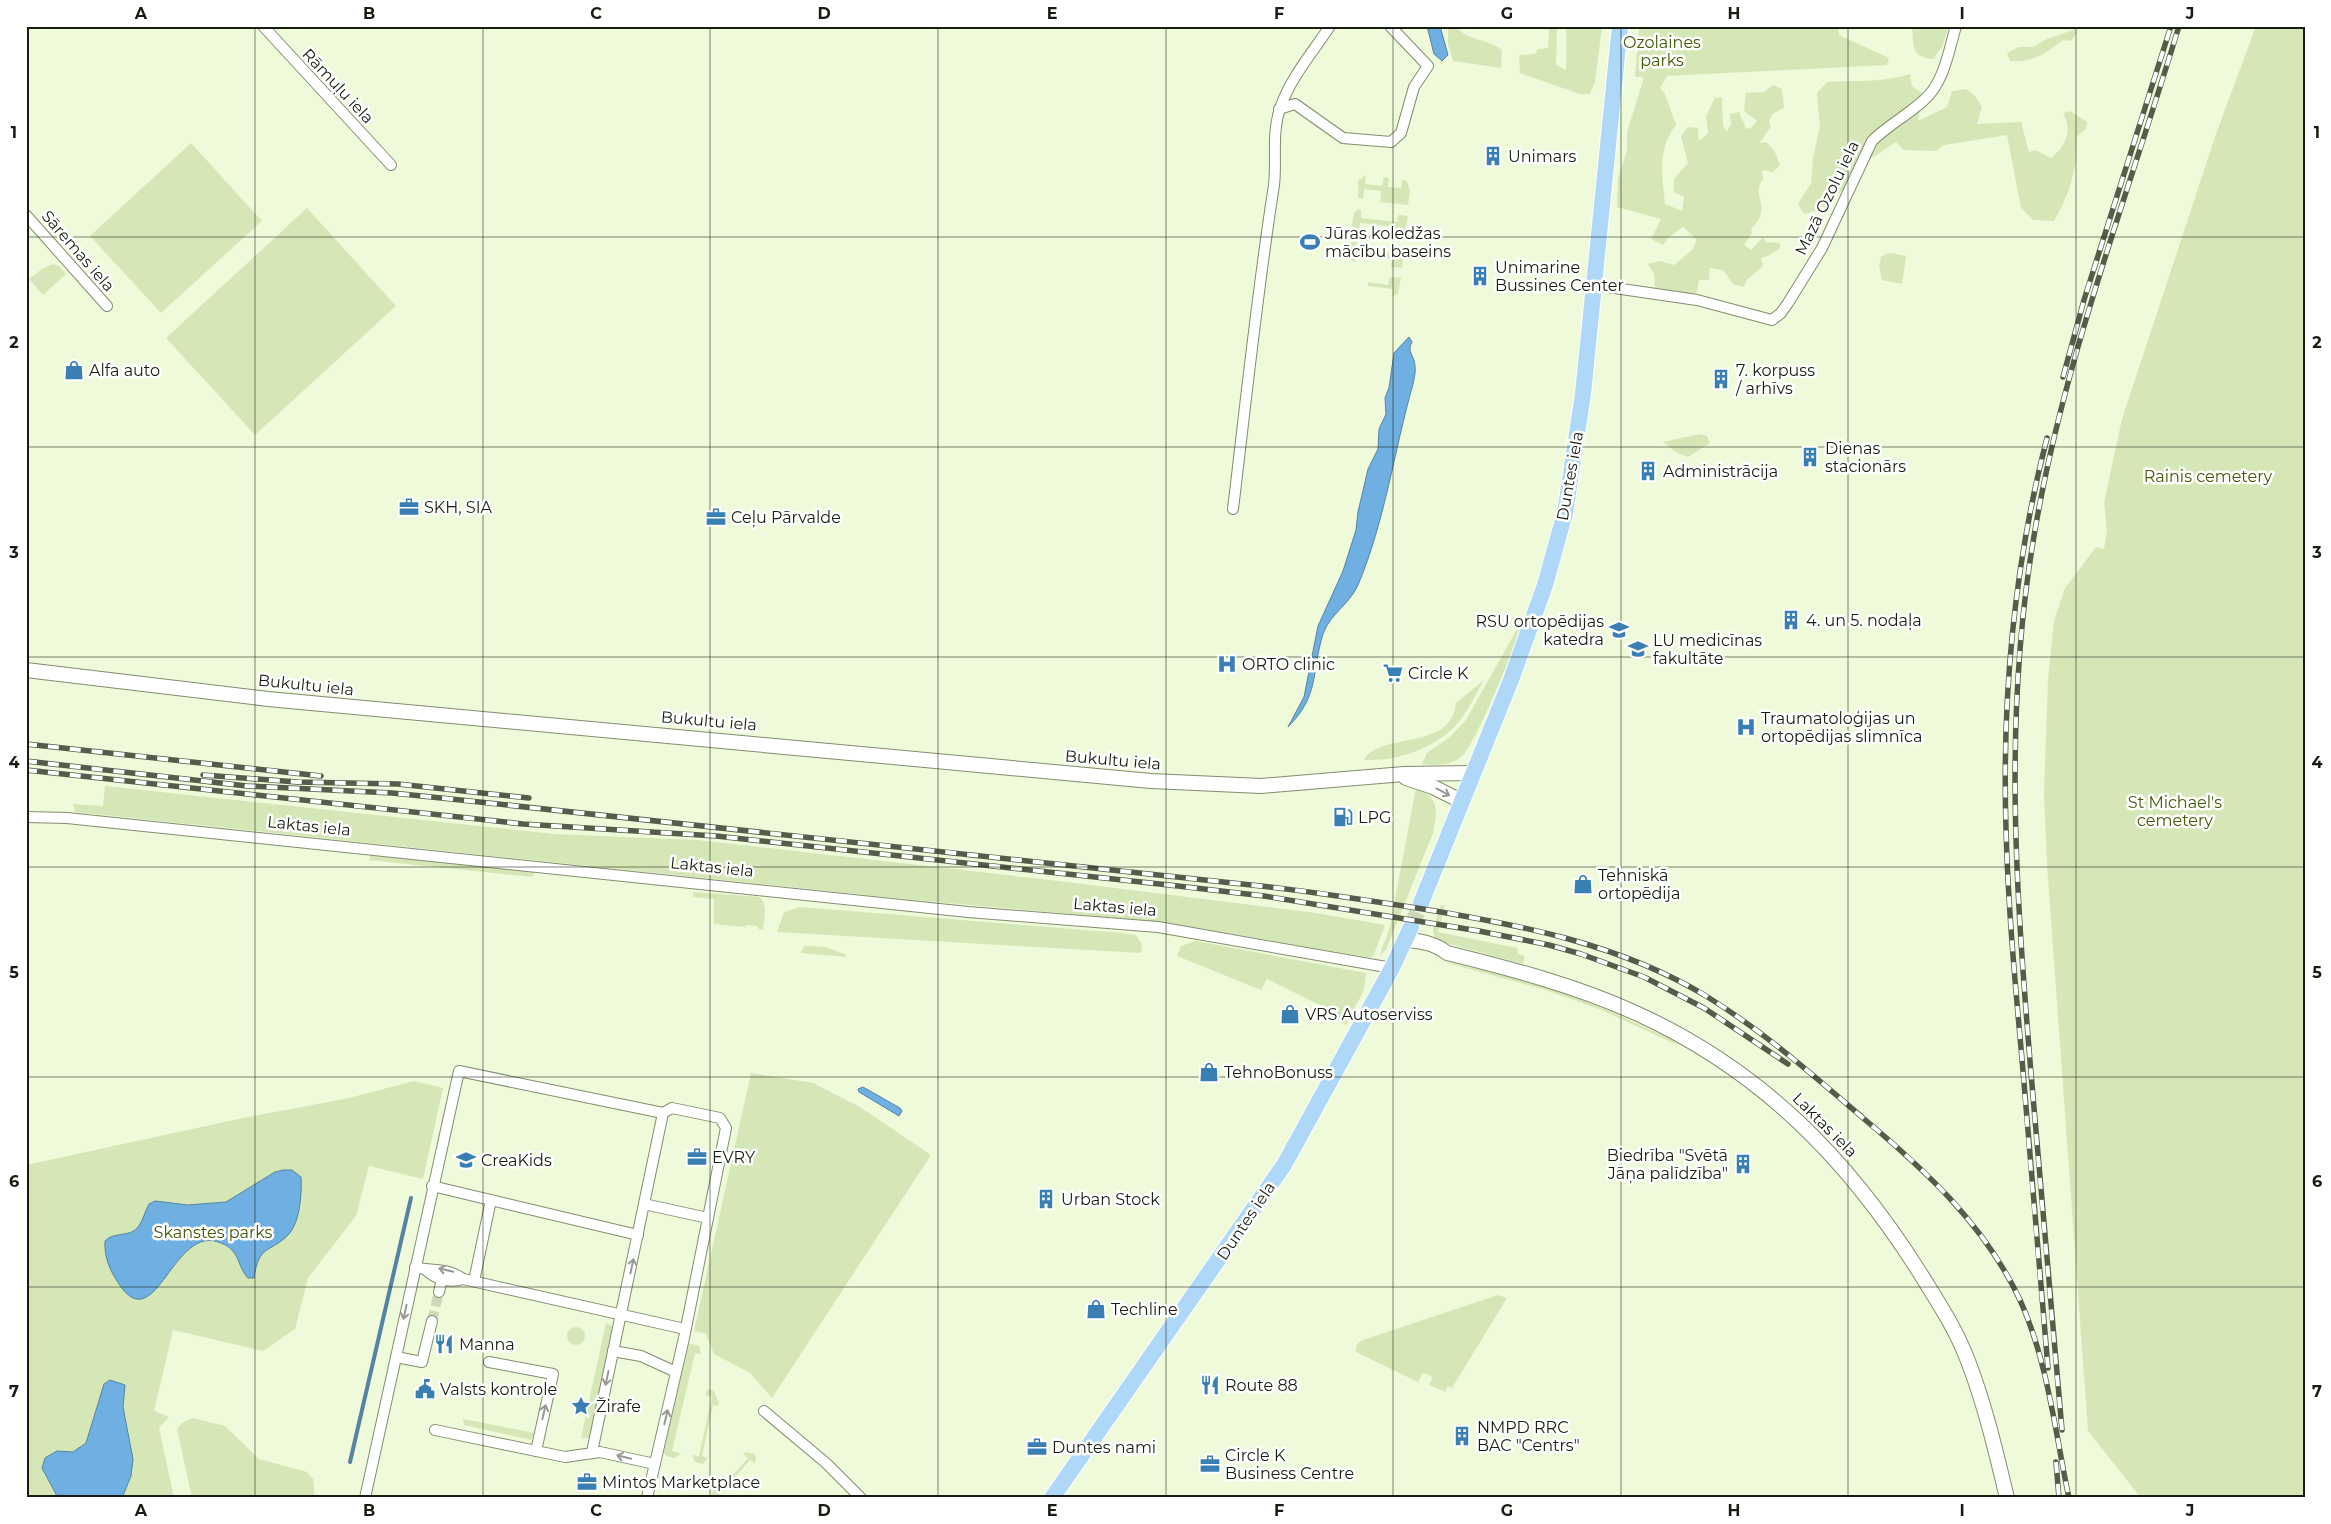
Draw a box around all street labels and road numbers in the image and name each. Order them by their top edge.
street label: Rāmuļu iela [298,45,378,128]
street label: Mazā Ozolu iela [1791,138,1863,258]
street label: Sāremas iela [38,207,118,295]
street label: Duntes iela [1553,430,1587,522]
street label: Bukultu iela [257,671,355,699]
street label: Bukultu iela [660,707,758,735]
street label: Bukultu iela [1064,746,1162,774]
street label: Laktas iela [266,812,352,840]
street label: Laktas iela [669,853,755,881]
street label: Laktas iela [1072,894,1158,920]
street label: Laktas iela [1789,1089,1861,1161]
street label: Duntes iela [1213,1178,1279,1264]

